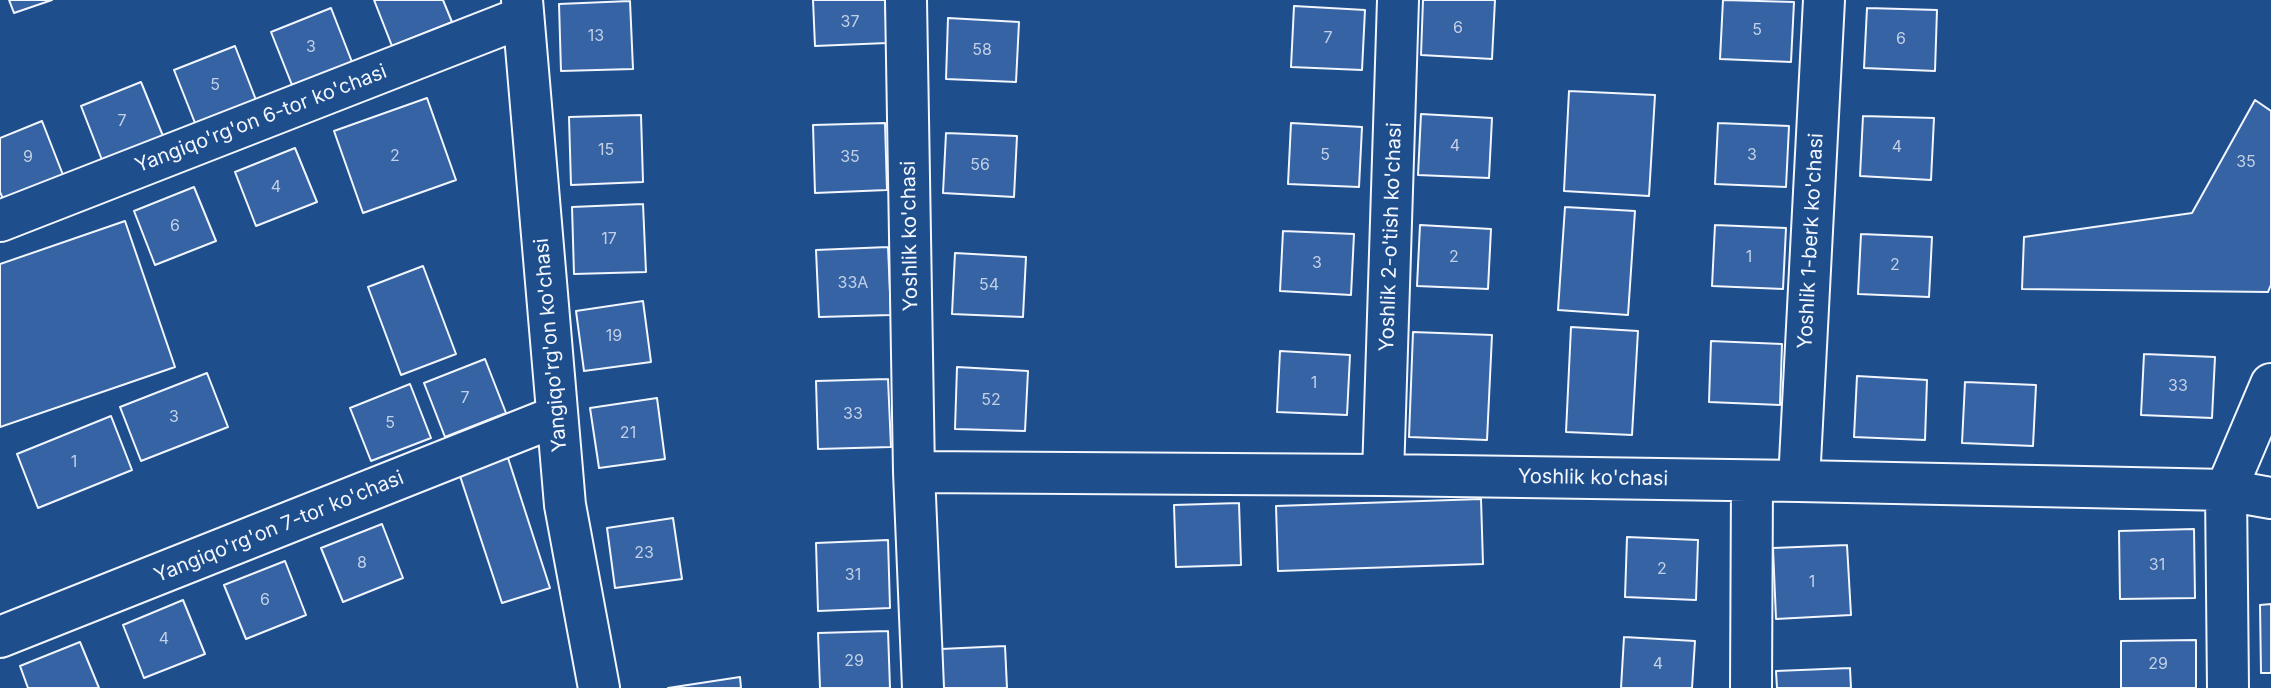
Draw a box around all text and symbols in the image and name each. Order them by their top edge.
house number: 37 [841,12,859,32]
house number: 6 [1453,18,1463,38]
house number: 5 [1752,20,1762,40]
house number: 13 [588,26,604,46]
house number: 7 [1323,28,1333,48]
house number: 6 [1896,29,1906,49]
house number: 3 [306,37,316,57]
house number: 58 [972,40,992,60]
street label: Yangiqo'rg'on 6-tor ko'chasi [132,60,390,178]
house number: 5 [210,75,220,95]
house number: 7 [117,111,127,131]
street label: Yoshlik 2-o'tish ko'chasi [1375,122,1407,352]
street label: Yoshlik 1-berk ko'chasi [1793,132,1829,350]
house number: 4 [1450,136,1460,156]
house number: 4 [1892,137,1902,157]
house number: 15 [598,140,614,160]
house number: 5 [1320,145,1330,165]
house number: 3 [1747,145,1757,165]
house number: 2 [390,146,400,166]
house number: 9 [23,147,33,167]
house number: 35 [840,147,860,167]
house number: 35 [2236,152,2256,172]
house number: 56 [970,155,990,175]
street label: Yoshlik ko'chasi [897,161,923,311]
house number: 4 [271,177,281,197]
house number: 6 [170,216,180,236]
house number: 17 [601,229,617,249]
street label: Yangiqo'rg'on ko'chasi [530,237,572,453]
house number: 2 [1449,247,1459,267]
house number: 1 [1746,247,1752,267]
house number: 3 [1312,253,1322,273]
house number: 2 [1890,255,1900,275]
house number: 33A [838,273,868,293]
house number: 54 [979,275,999,295]
house number: 19 [606,326,622,346]
house number: 1 [1311,373,1317,393]
house number: 33 [2168,376,2188,396]
house number: 7 [460,388,470,408]
house number: 52 [981,390,1001,410]
house number: 33 [843,404,863,424]
house number: 3 [169,407,179,427]
house number: 5 [385,413,395,433]
house number: 21 [620,423,636,443]
house number: 1 [71,452,77,472]
street label: Yoshlik ko'chasi [1518,465,1668,491]
street label: Yangiqo'rg'on 7-tor ko'chasi [151,466,407,588]
house number: 23 [634,543,654,563]
house number: 8 [357,553,367,573]
house number: 31 [2149,555,2165,575]
house number: 2 [1657,559,1667,579]
house number: 31 [845,565,861,585]
house number: 1 [1809,572,1815,592]
house number: 6 [260,590,270,610]
house number: 4 [159,629,169,649]
house number: 29 [844,651,864,671]
house number: 4 [1653,654,1663,674]
house number: 29 [2148,654,2168,674]

